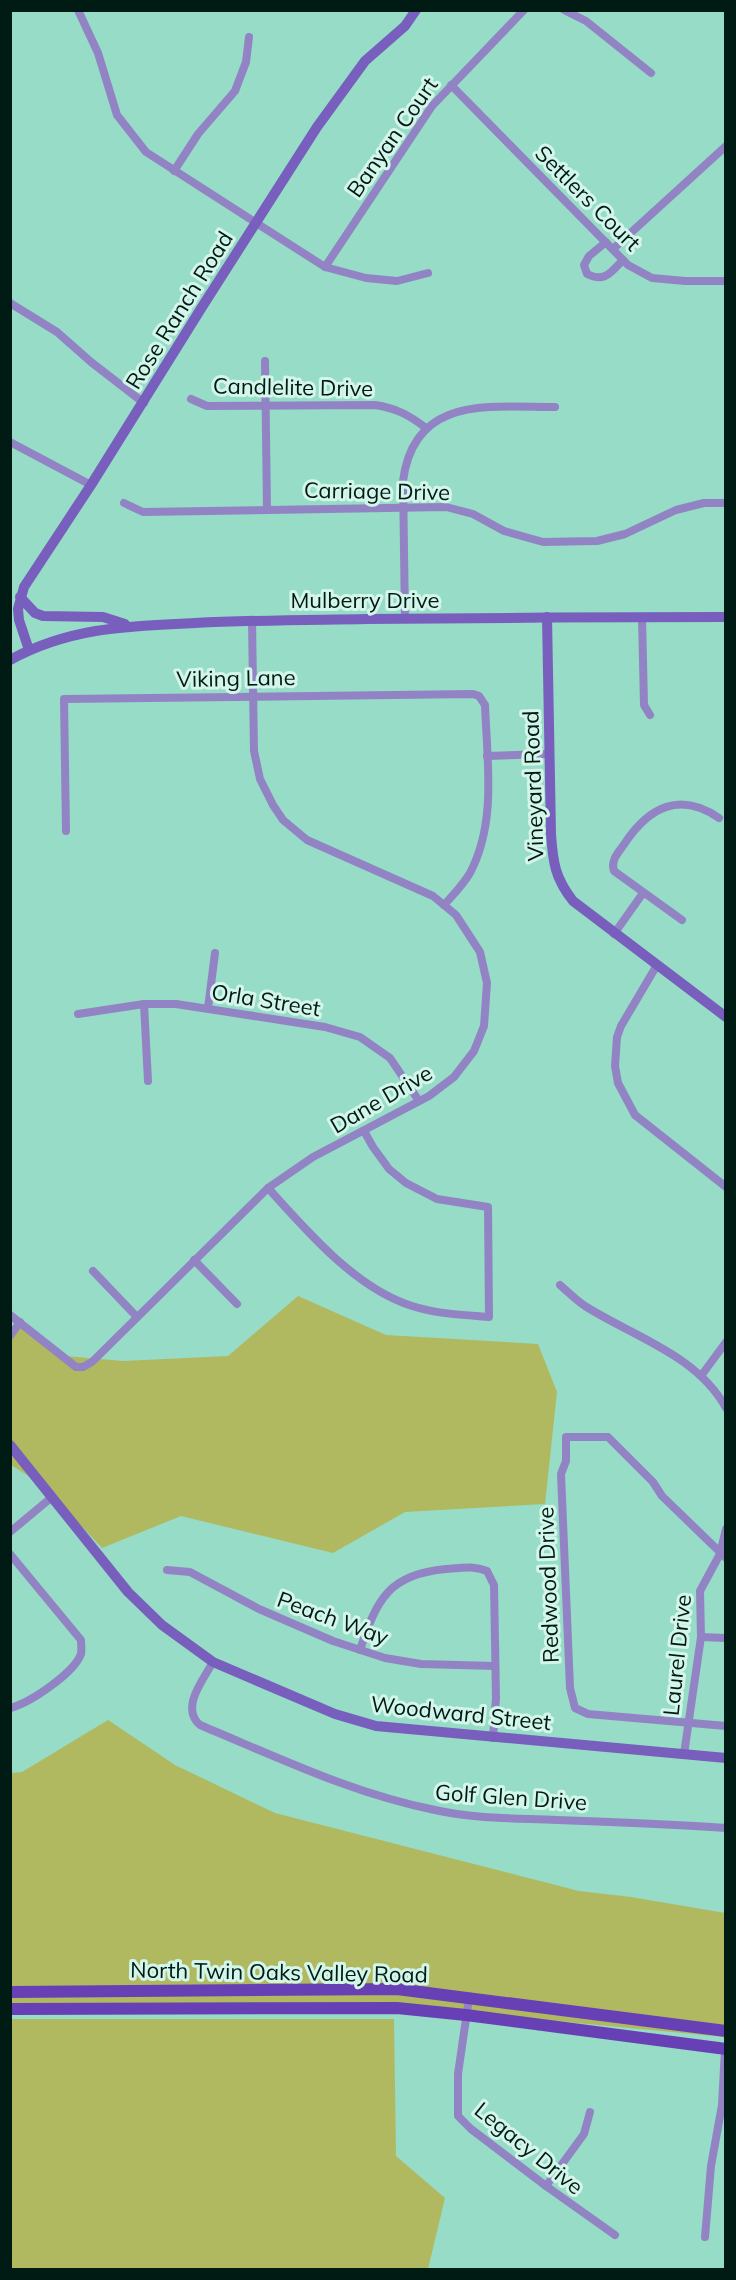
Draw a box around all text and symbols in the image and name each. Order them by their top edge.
street label: Banyan Court [340,71,444,202]
street label: Settlers Court [529,139,647,257]
street label: Rose Ranch Road [119,226,239,394]
street label: Candlelite Drive [213,372,373,402]
street label: Carriage Drive [304,476,450,506]
street label: Mulberry Drive [290,586,440,614]
street label: Viking Lane [176,663,296,693]
street label: Vineyard Road [516,710,550,862]
street label: Orla Street [209,978,323,1022]
street label: Dane Drive [325,1059,437,1139]
street label: Redwood Drive [531,1506,565,1664]
street label: Peach Way [273,1585,393,1651]
street label: Laurel Drive [657,1593,697,1717]
street label: Woodward Street [369,1690,553,1736]
street label: Golf Glen Drive [434,1778,588,1816]
street label: North Twin Oaks Valley Road [130,1955,428,1989]
street label: Legacy Drive [469,2096,589,2200]

